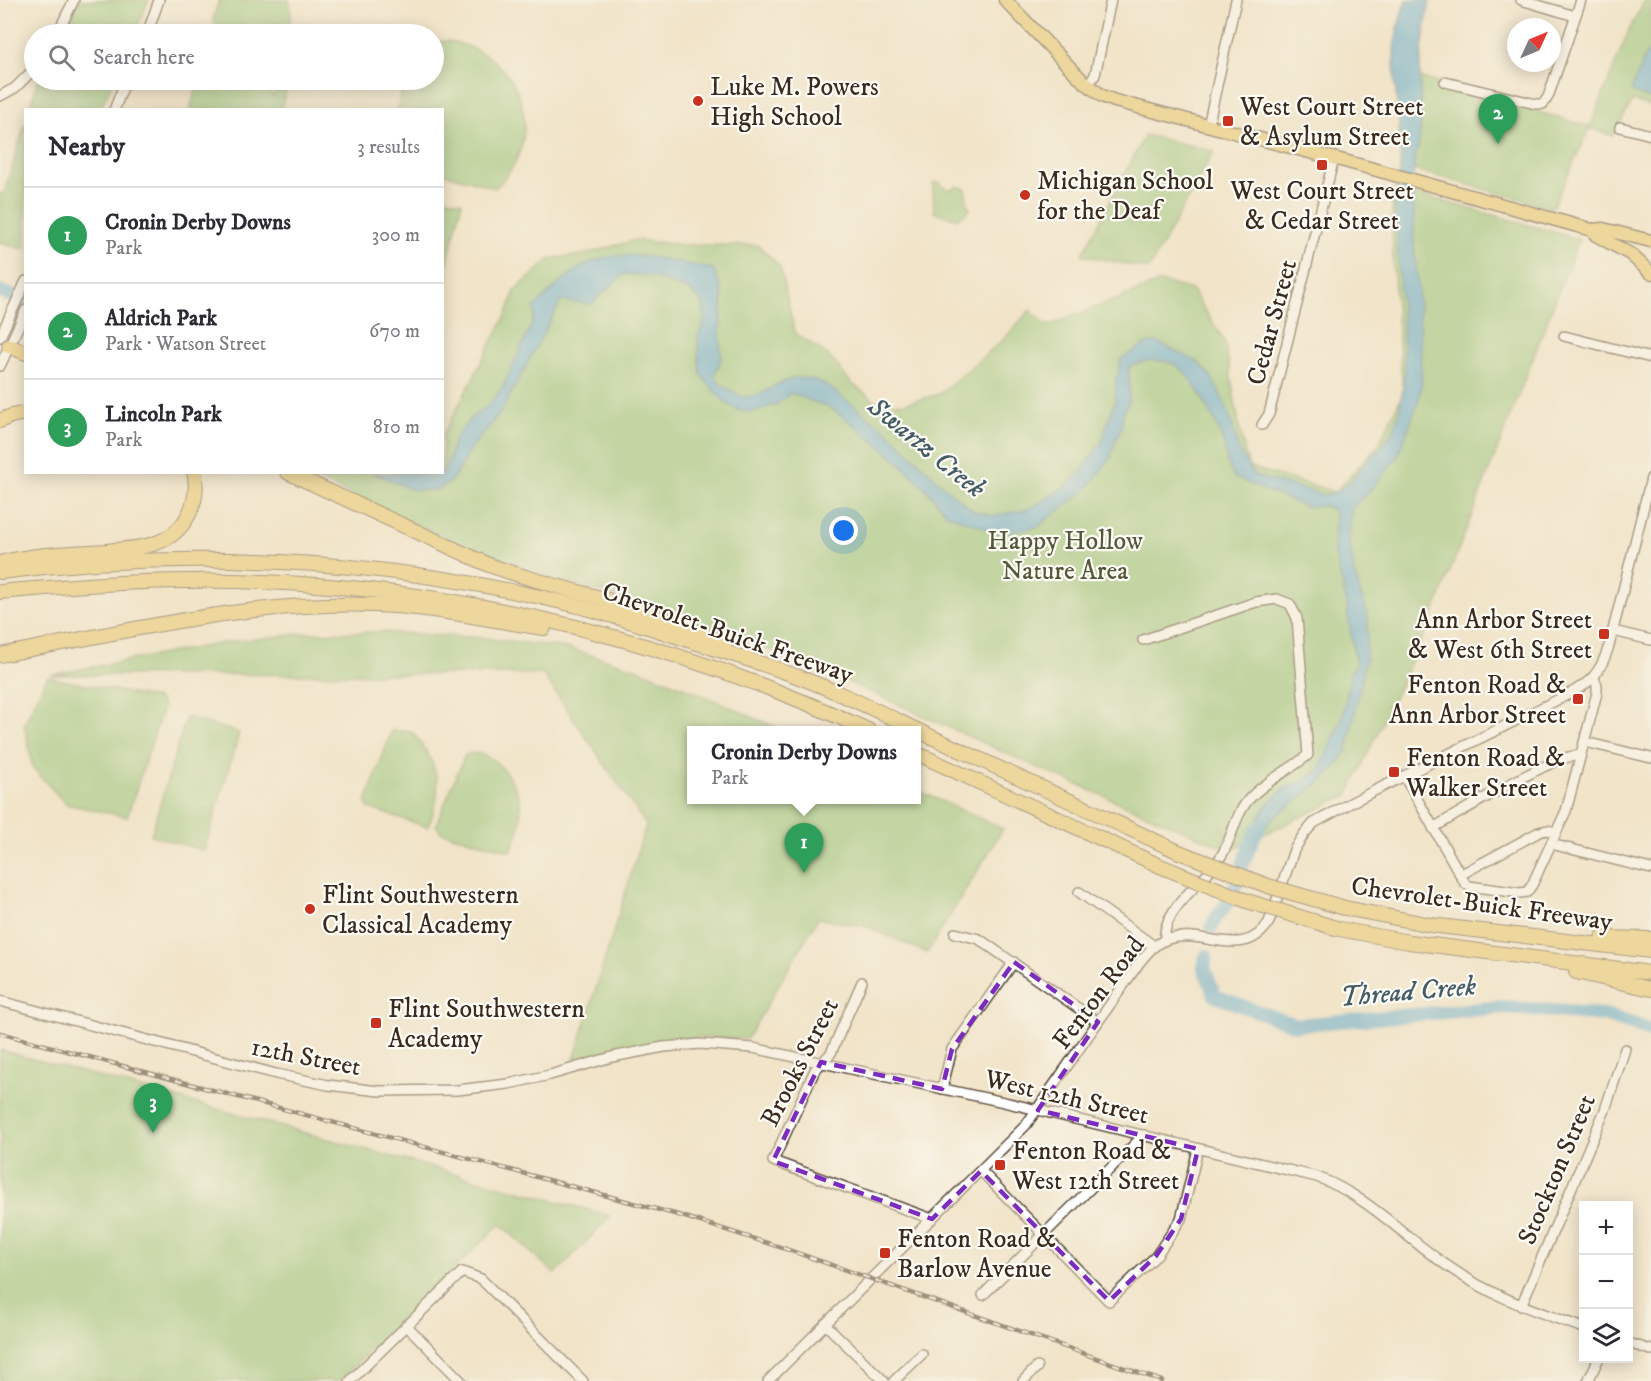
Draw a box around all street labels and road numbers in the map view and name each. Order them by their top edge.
street label: Cedar Street [1240,256,1305,389]
street label: Chevrolet-Buick Freeway [597,575,858,692]
street label: Chevrolet-Buick Freeway [1349,870,1615,939]
street label: Fenton Road [1046,930,1153,1056]
street label: Brooks Street [754,993,847,1132]
street label: 12th Street [248,1031,364,1084]
street label: West 12th Street [980,1062,1152,1132]
street label: Stockton Street [1511,1089,1604,1250]

